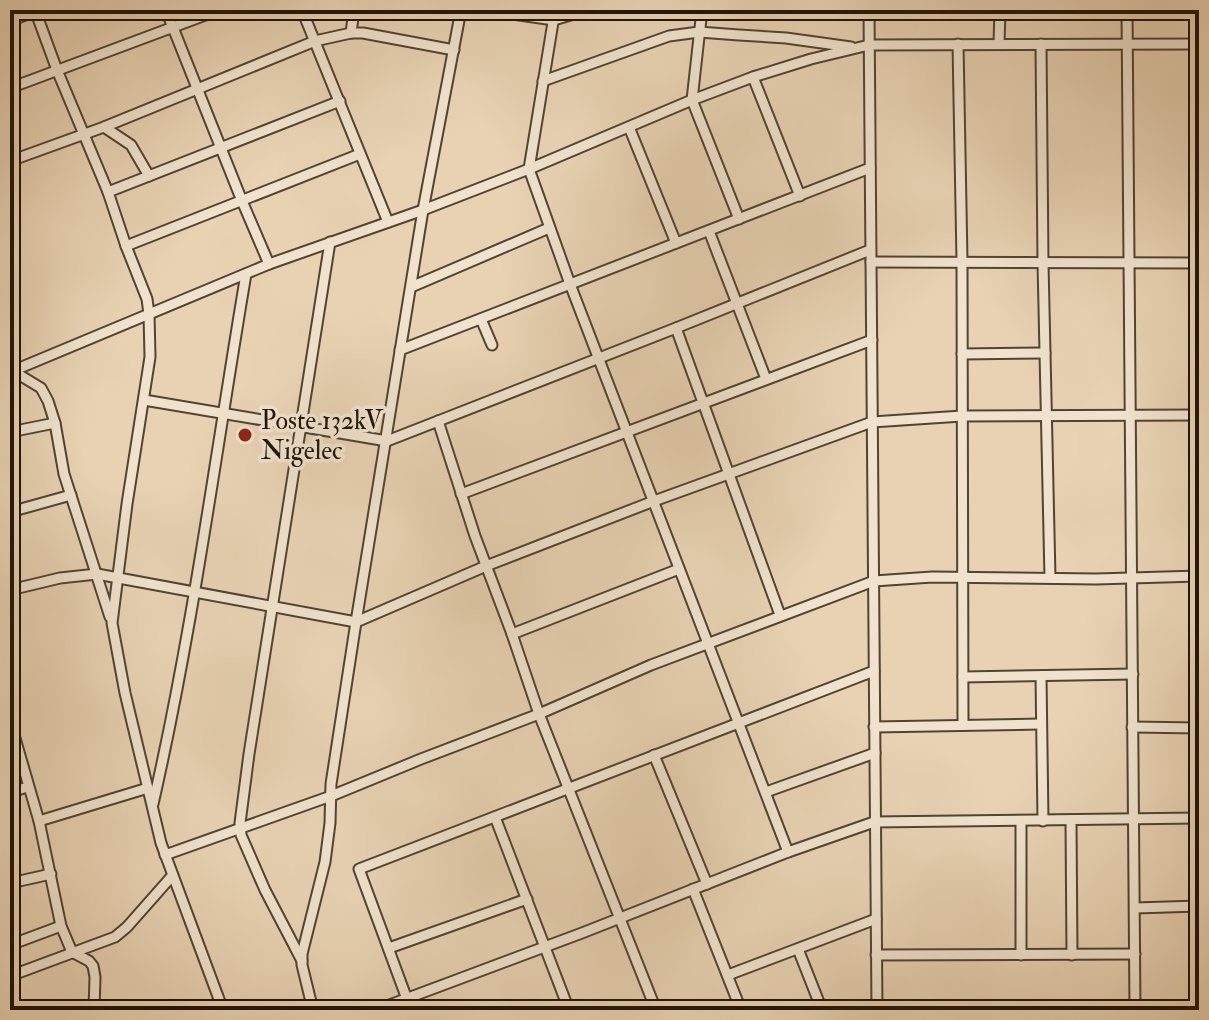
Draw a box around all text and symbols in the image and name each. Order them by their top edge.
place label: Poste 132kV Nigelec [261,405,384,467]
marker: Poste 132kV Nigelec [236,426,254,444]

